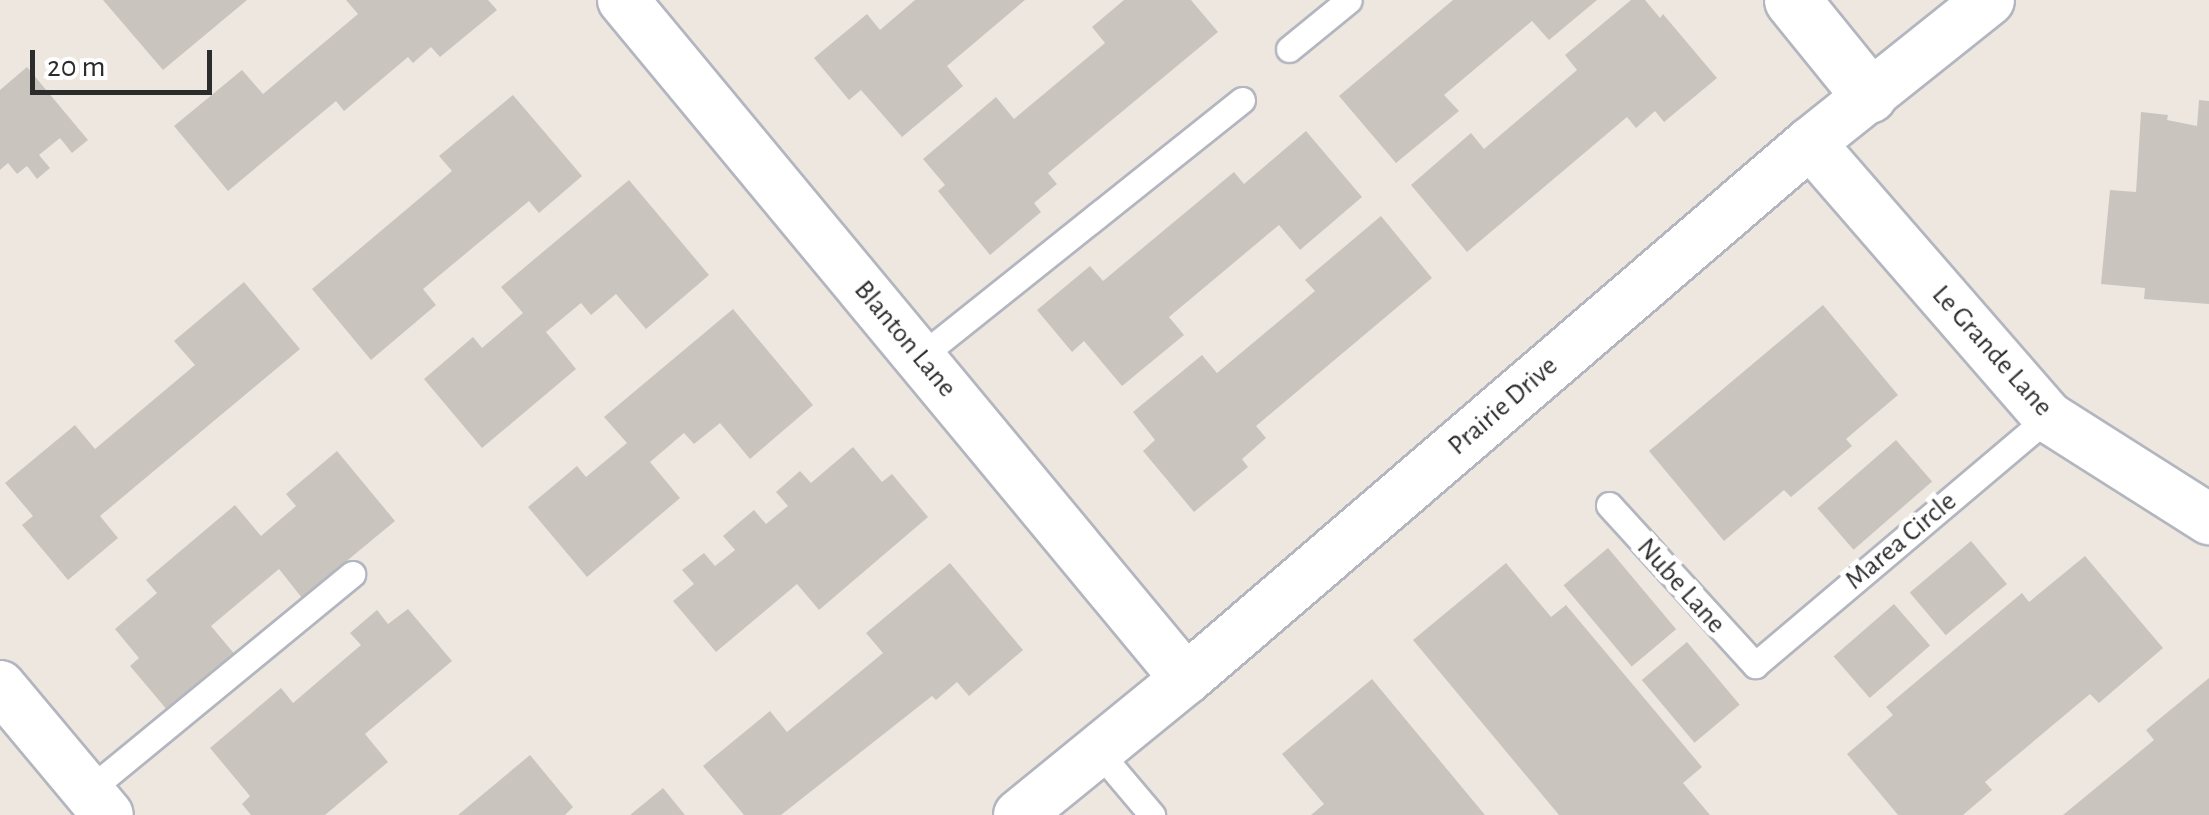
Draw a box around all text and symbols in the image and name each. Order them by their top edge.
scale bar [35,30,218,92]
text: 20 m [47,52,105,82]
street label: Blanton Lane [847,274,963,404]
street label: Le Grande Lane [1924,279,2060,423]
street label: Prairie Drive [1441,349,1565,463]
street label: Marea Circle [1839,485,1963,597]
street label: Nube Lane [1629,531,1733,641]

